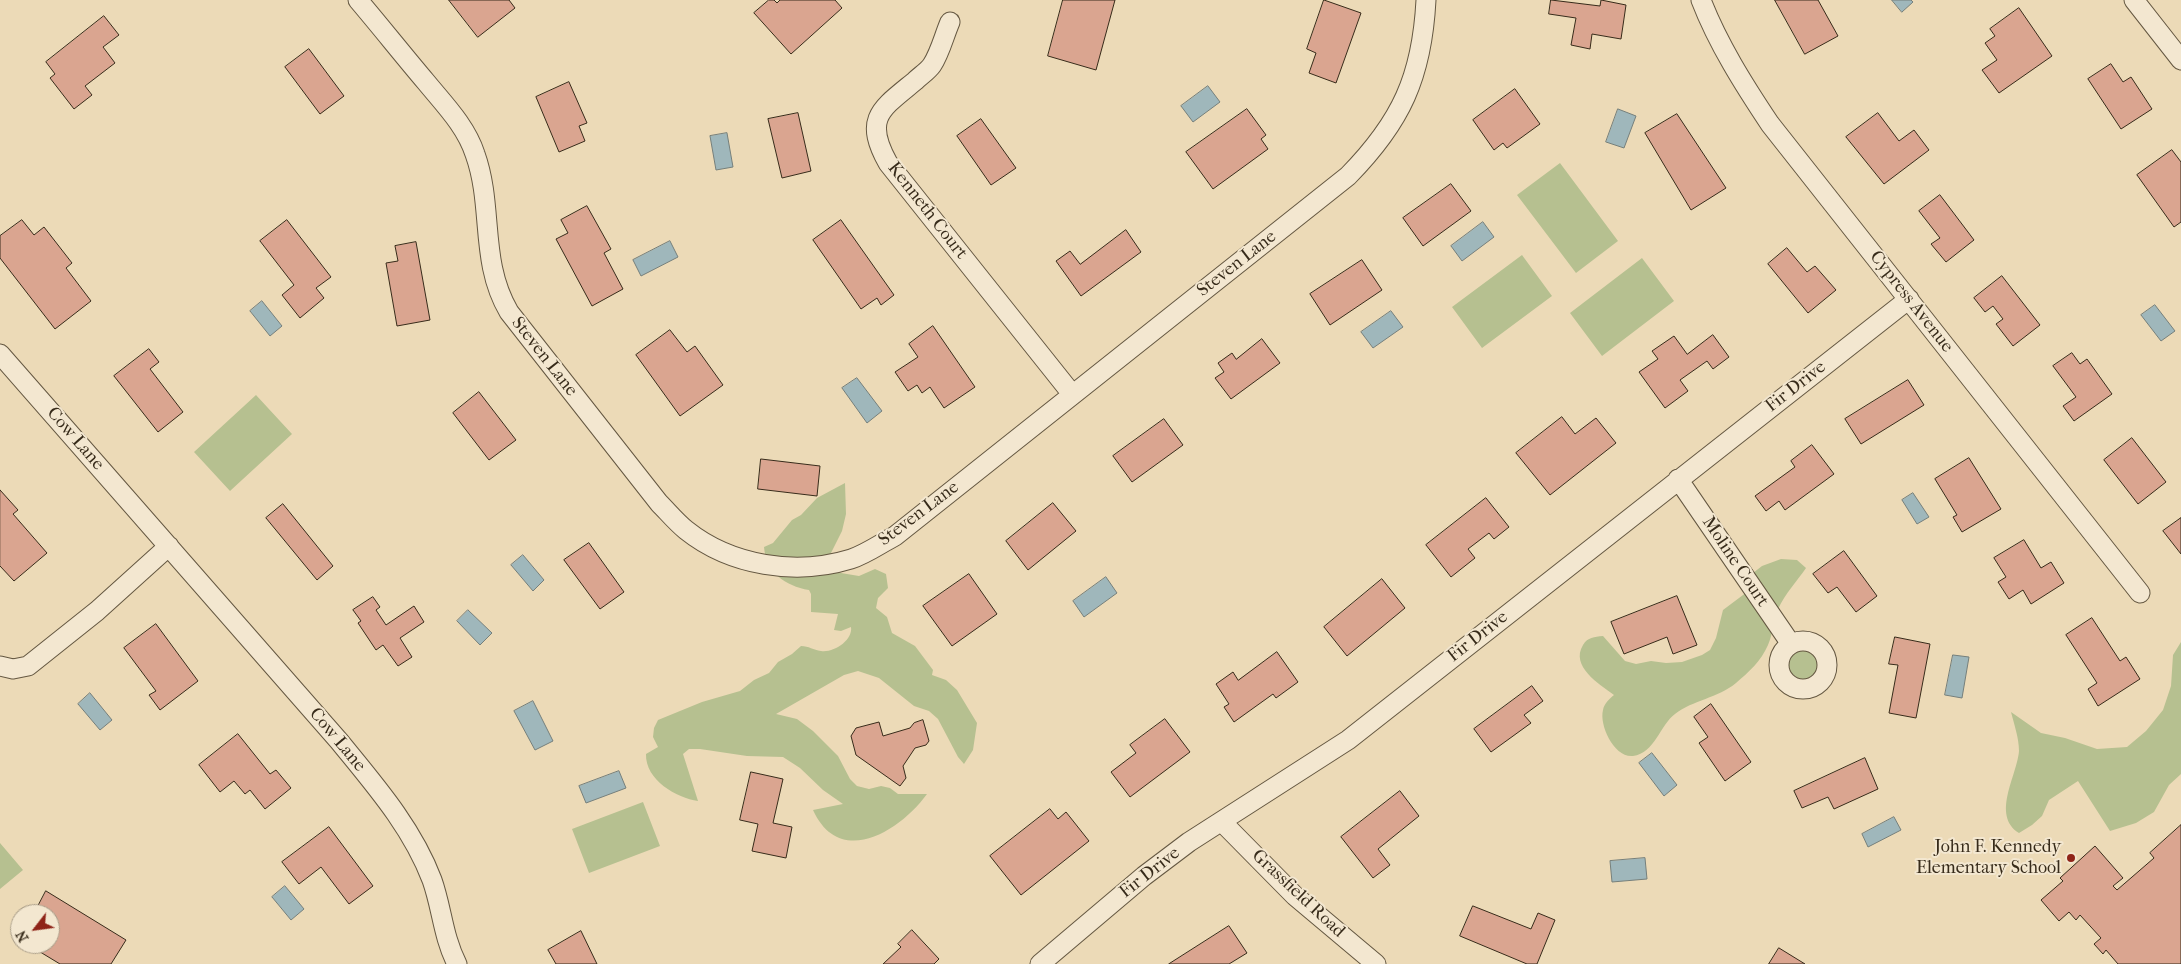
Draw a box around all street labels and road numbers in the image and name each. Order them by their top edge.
street label: Kenneth Court [882,158,972,264]
street label: Steven Lane [1193,226,1281,302]
street label: Cypress Avenue [1865,247,1957,357]
street label: Steven Lane [506,313,582,401]
street label: Fir Drive [1762,357,1830,417]
street label: Cow Lane [42,403,108,475]
street label: Steven Lane [875,477,963,551]
street label: Moline Court [1697,513,1773,611]
street label: Fir Drive [1444,607,1512,667]
street label: Cow Lane [304,704,370,776]
street label: Fir Drive [1116,843,1184,903]
street label: Grassfield Road [1247,845,1349,943]

